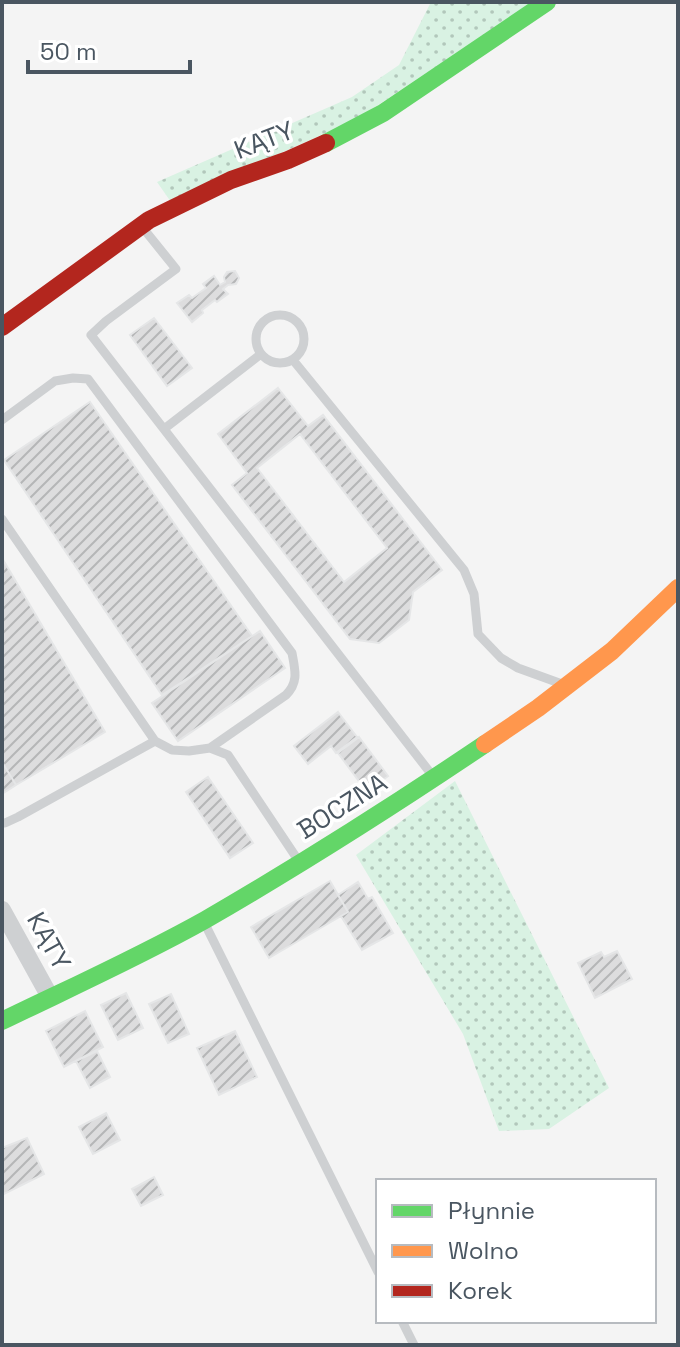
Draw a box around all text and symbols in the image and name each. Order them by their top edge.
scale bar [28,24,190,74]
text: 50 m [40,36,97,67]
street label: KĄTY [229,113,299,167]
street label: BOCZNA [291,765,393,847]
street label: KĄTY [19,906,79,976]
legend [376,1179,656,1323]
text: Płynnie [448,1195,535,1226]
text: Wolno [448,1235,519,1266]
text: Korek [448,1275,513,1306]

